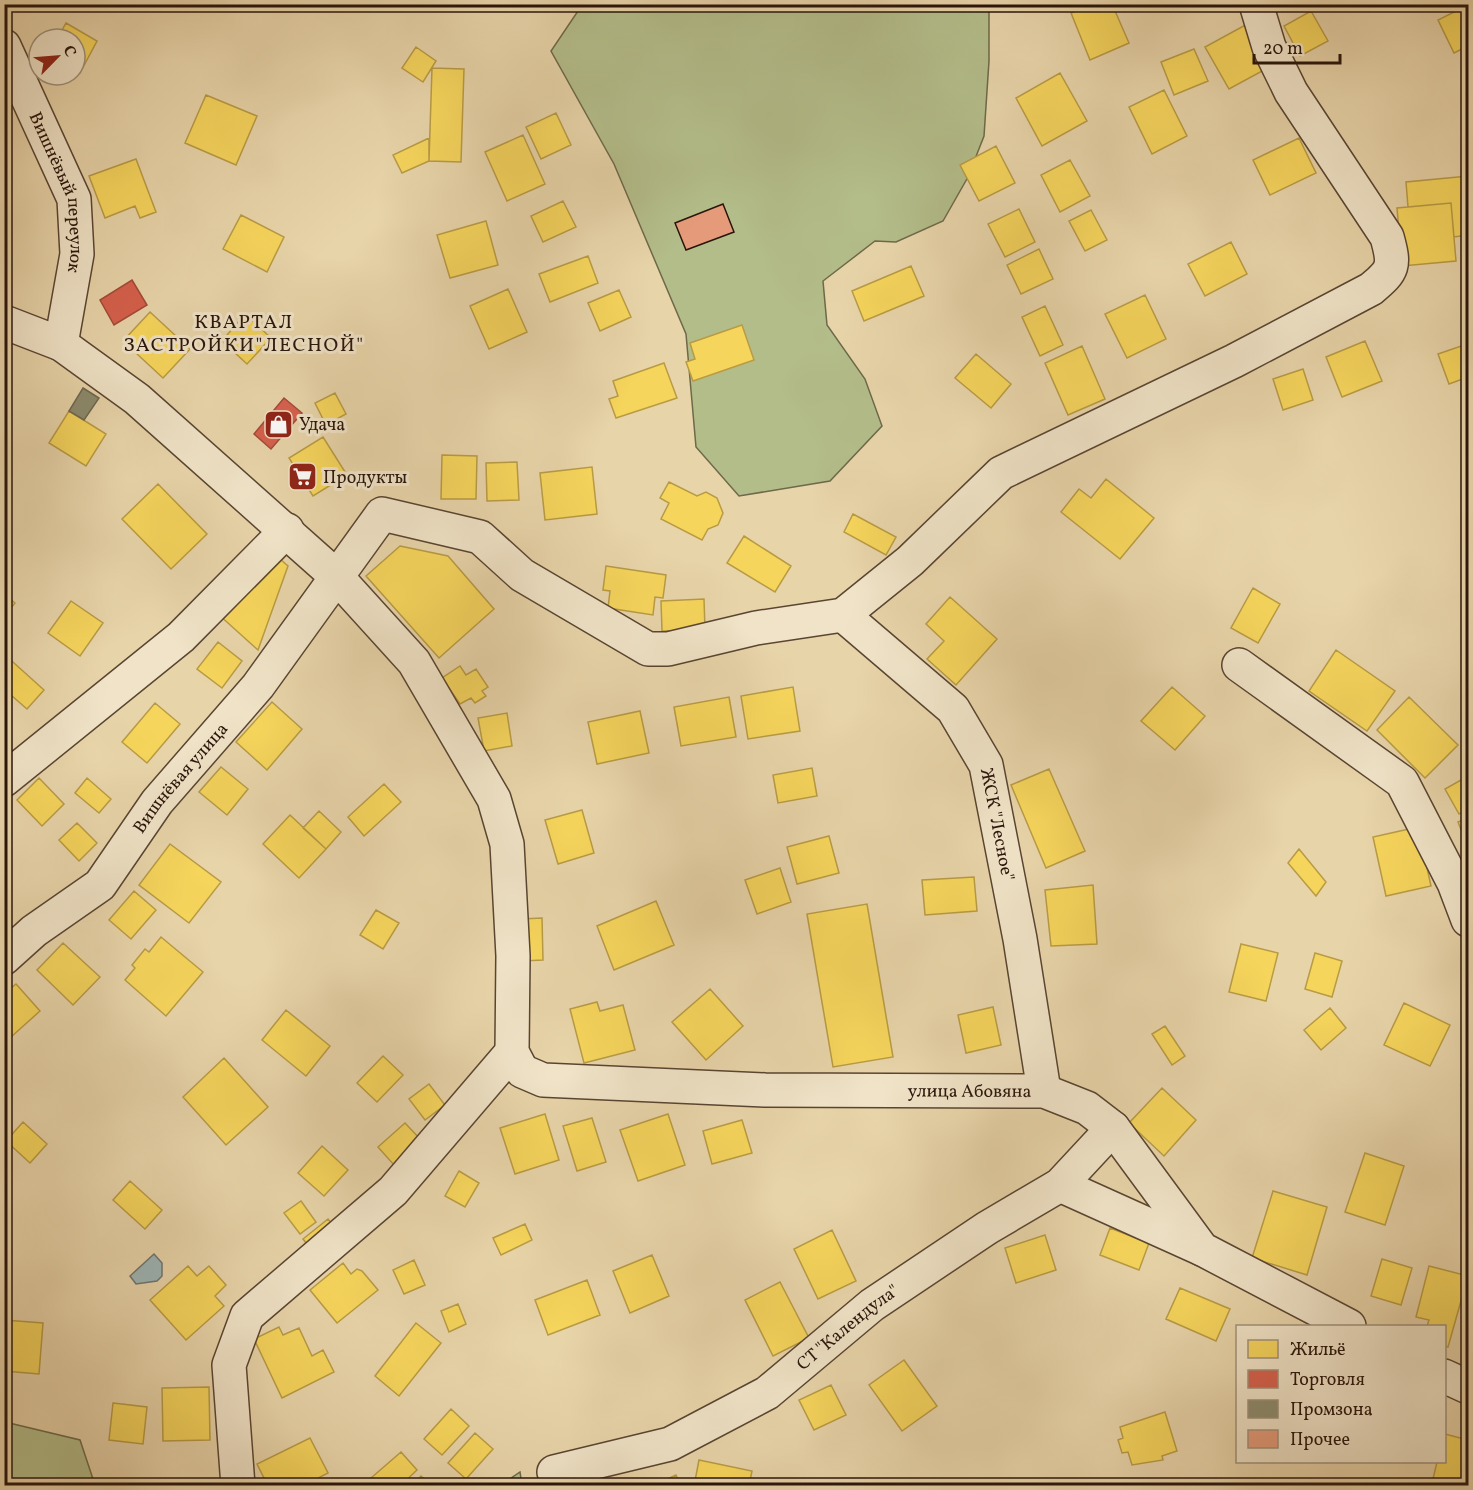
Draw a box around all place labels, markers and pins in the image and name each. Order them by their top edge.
shop icon: Удача [262,408,294,440]
place label: Удача [299,413,345,438]
supermarket icon: Продукты [286,461,318,493]
place label: Продукты [323,466,408,491]

